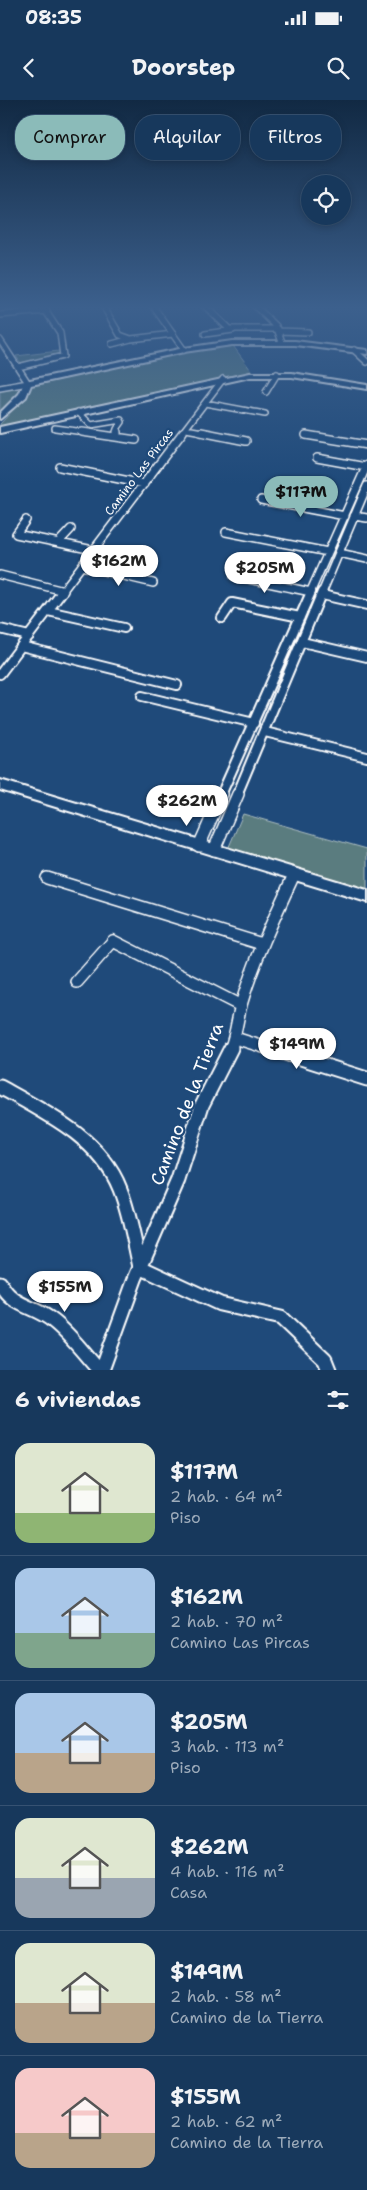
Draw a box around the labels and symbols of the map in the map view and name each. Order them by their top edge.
street label: Camino Las Pircas [101,425,177,519]
pin: $117M [266,476,336,518]
pin: $162M [84,544,154,587]
pin: $205M [230,552,300,594]
pin: $262M [152,784,222,827]
street label: Camino de la Tierra [145,1019,229,1189]
pin: $149M [262,1028,332,1070]
pin: $155M [30,1270,100,1313]

